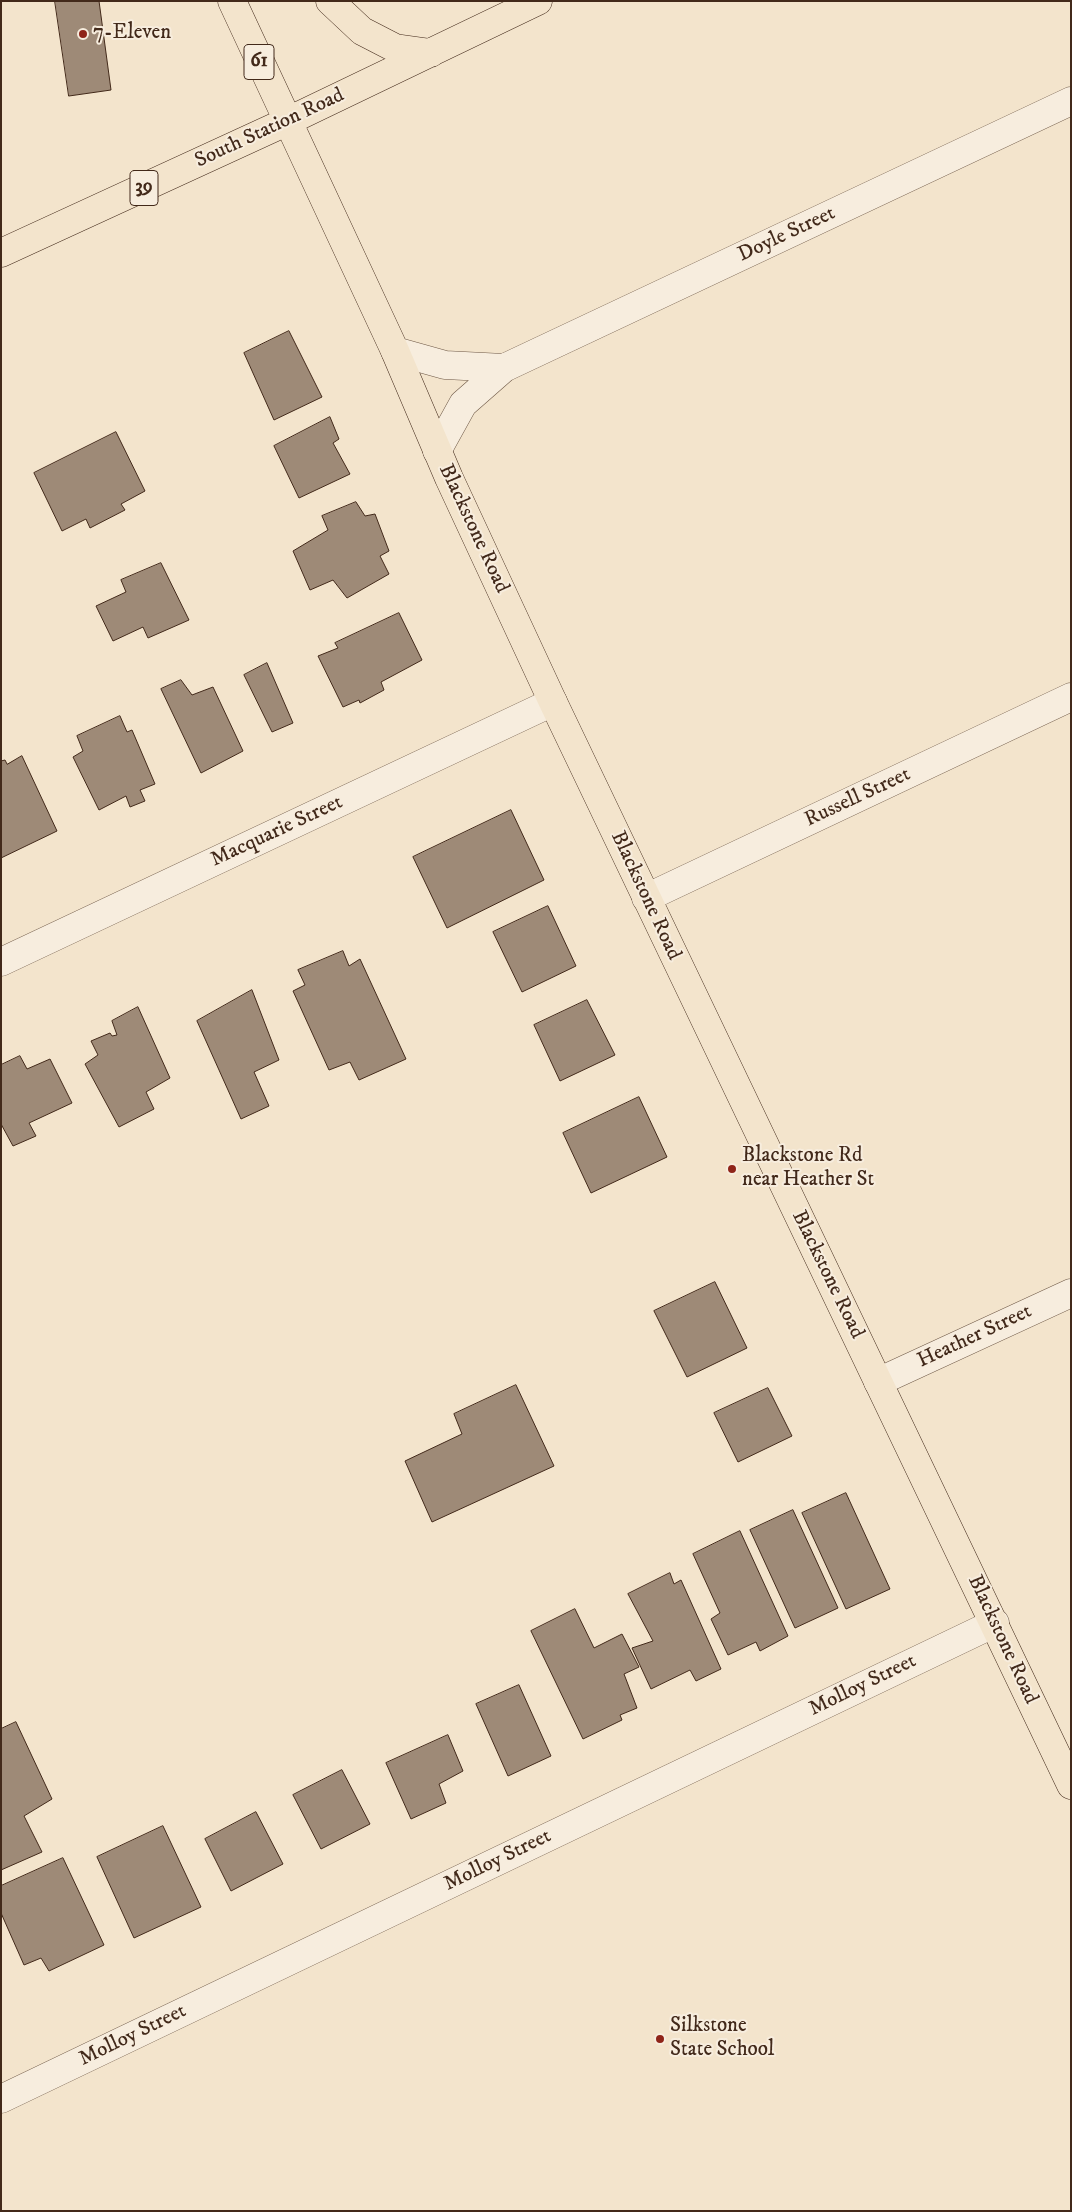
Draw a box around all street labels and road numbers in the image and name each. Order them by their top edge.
road number: 61 [244,44,274,80]
street label: South Station Road [191,83,349,175]
road number: 39 [130,170,158,206]
street label: Doyle Street [734,201,840,269]
street label: Blackstone Road [432,461,514,597]
street label: Russell Street [801,763,915,833]
street label: Macquarie Street [207,790,347,874]
street label: Blackstone Road [604,828,686,964]
street label: Blackstone Road [785,1207,869,1343]
street label: Heather Street [914,1300,1036,1374]
street label: Blackstone Road [961,1572,1043,1708]
street label: Molloy Street [805,1649,921,1723]
street label: Molloy Street [440,1824,556,1898]
street label: Molloy Street [75,1999,191,2073]

